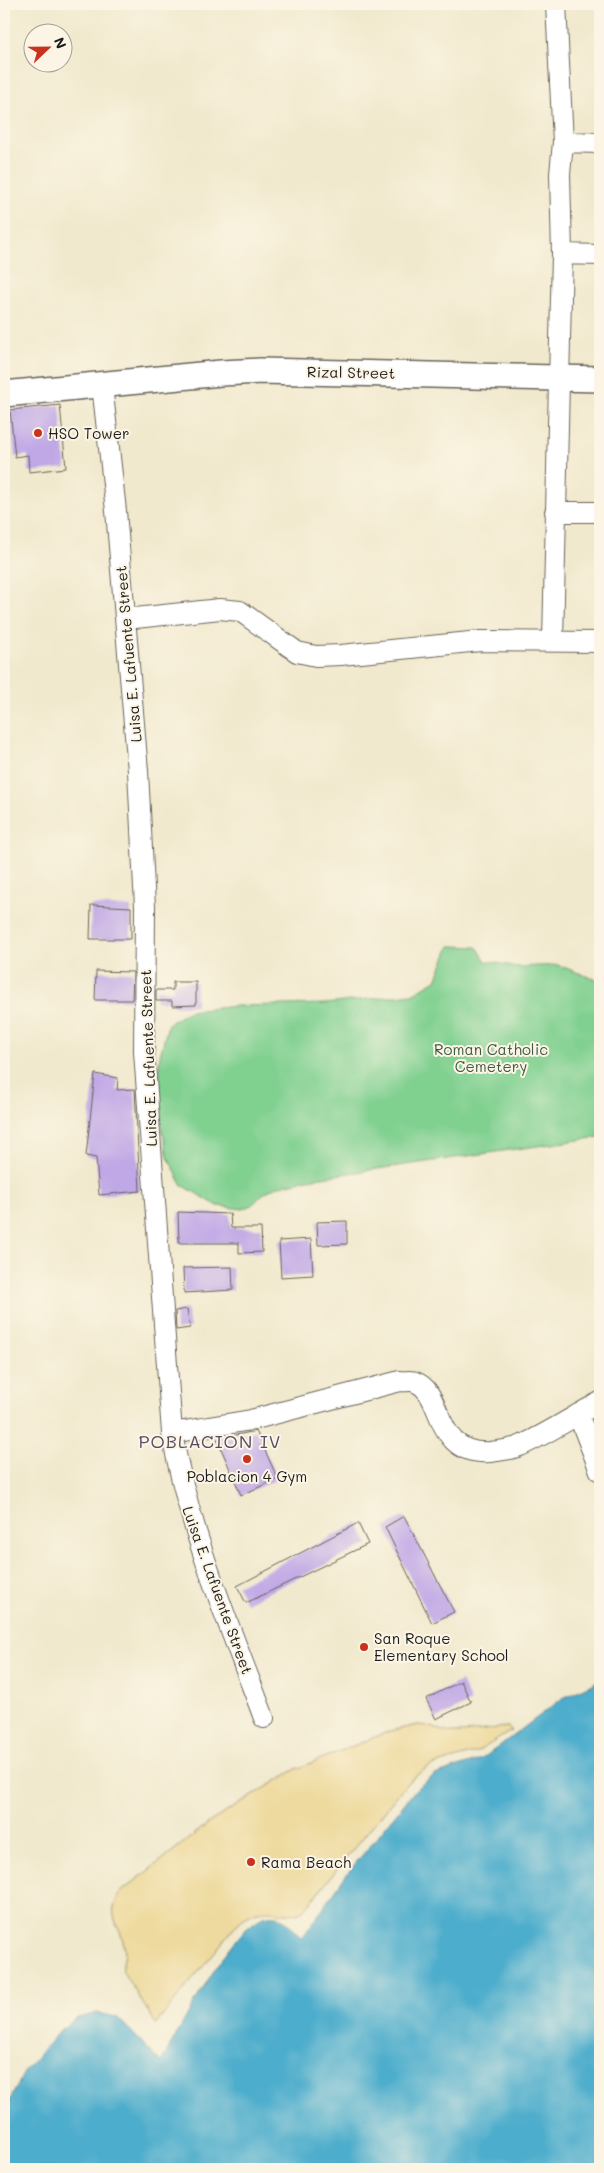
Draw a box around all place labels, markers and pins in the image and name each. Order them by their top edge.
place label: HSO Tower [48,423,130,443]
marker: HSO Tower [32,427,44,439]
marker: Poblacion 4 Gym [241,1453,253,1465]
place label: Poblacion 4 Gym [187,1466,307,1486]
place label: San Roque Elementary School [374,1628,509,1665]
marker: San Roque Elementary School [358,1641,370,1653]
place label: Rama Beach [261,1852,351,1872]
marker: Rama Beach [245,1856,257,1868]

